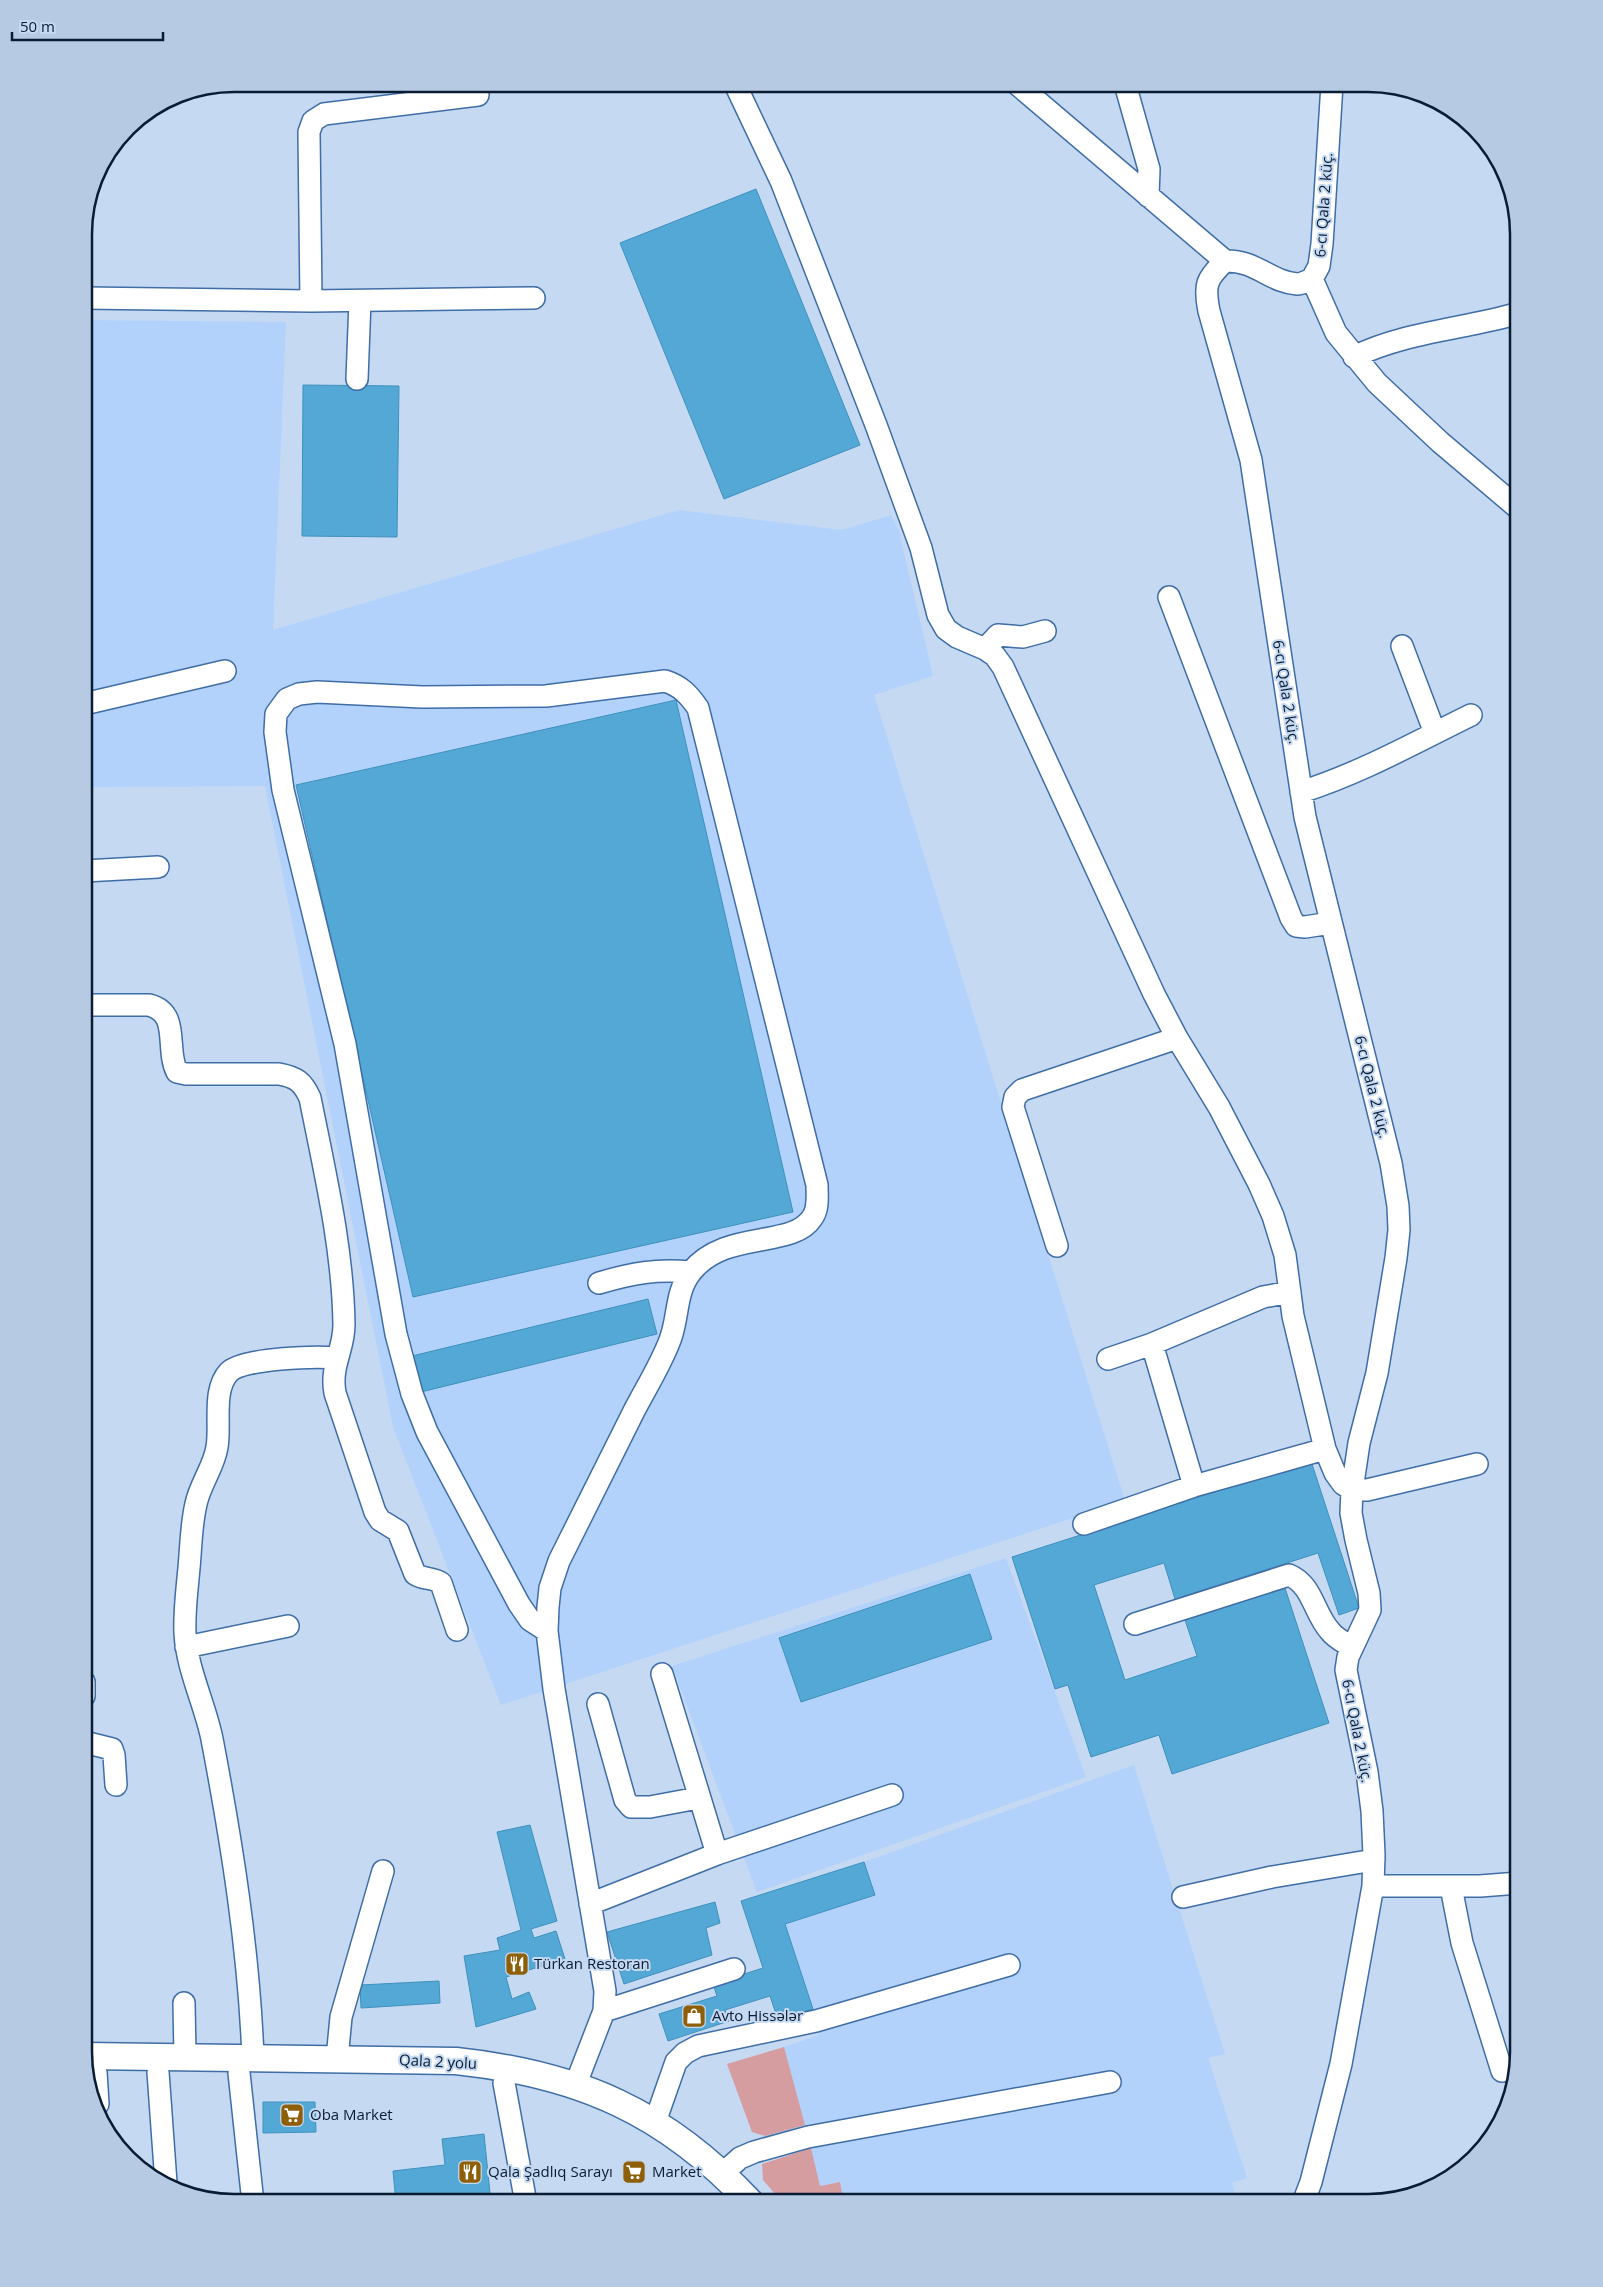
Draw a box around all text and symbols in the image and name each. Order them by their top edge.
scale bar [12,10,164,42]
text: 50 m [20,16,55,36]
street label: 6-cı Qala 2 küç. [1309,152,1337,258]
street label: 6-cı Qala 2 küç. [1269,638,1305,745]
street label: 6-cı Qala 2 küç. [1351,1033,1395,1140]
street label: 6-cı Qala 2 küç. [1338,1677,1378,1784]
restaurant icon: Türkan Restoran [504,1951,530,1977]
place label: Türkan Restoran [534,1953,650,1973]
shop icon: Avto Hissələr [681,2003,707,2029]
place label: Avto Hissələr [712,2005,803,2025]
street label: Qala 2 yolu [399,2049,478,2073]
supermarket icon: Oba Market [279,2102,305,2128]
place label: Oba Market [310,2104,393,2124]
restaurant icon: Qala Şadlıq Sarayı [457,2159,483,2185]
supermarket icon: Market [621,2159,647,2185]
place label: Qala Şadlıq Sarayı [488,2161,613,2181]
place label: Market [652,2161,702,2181]

